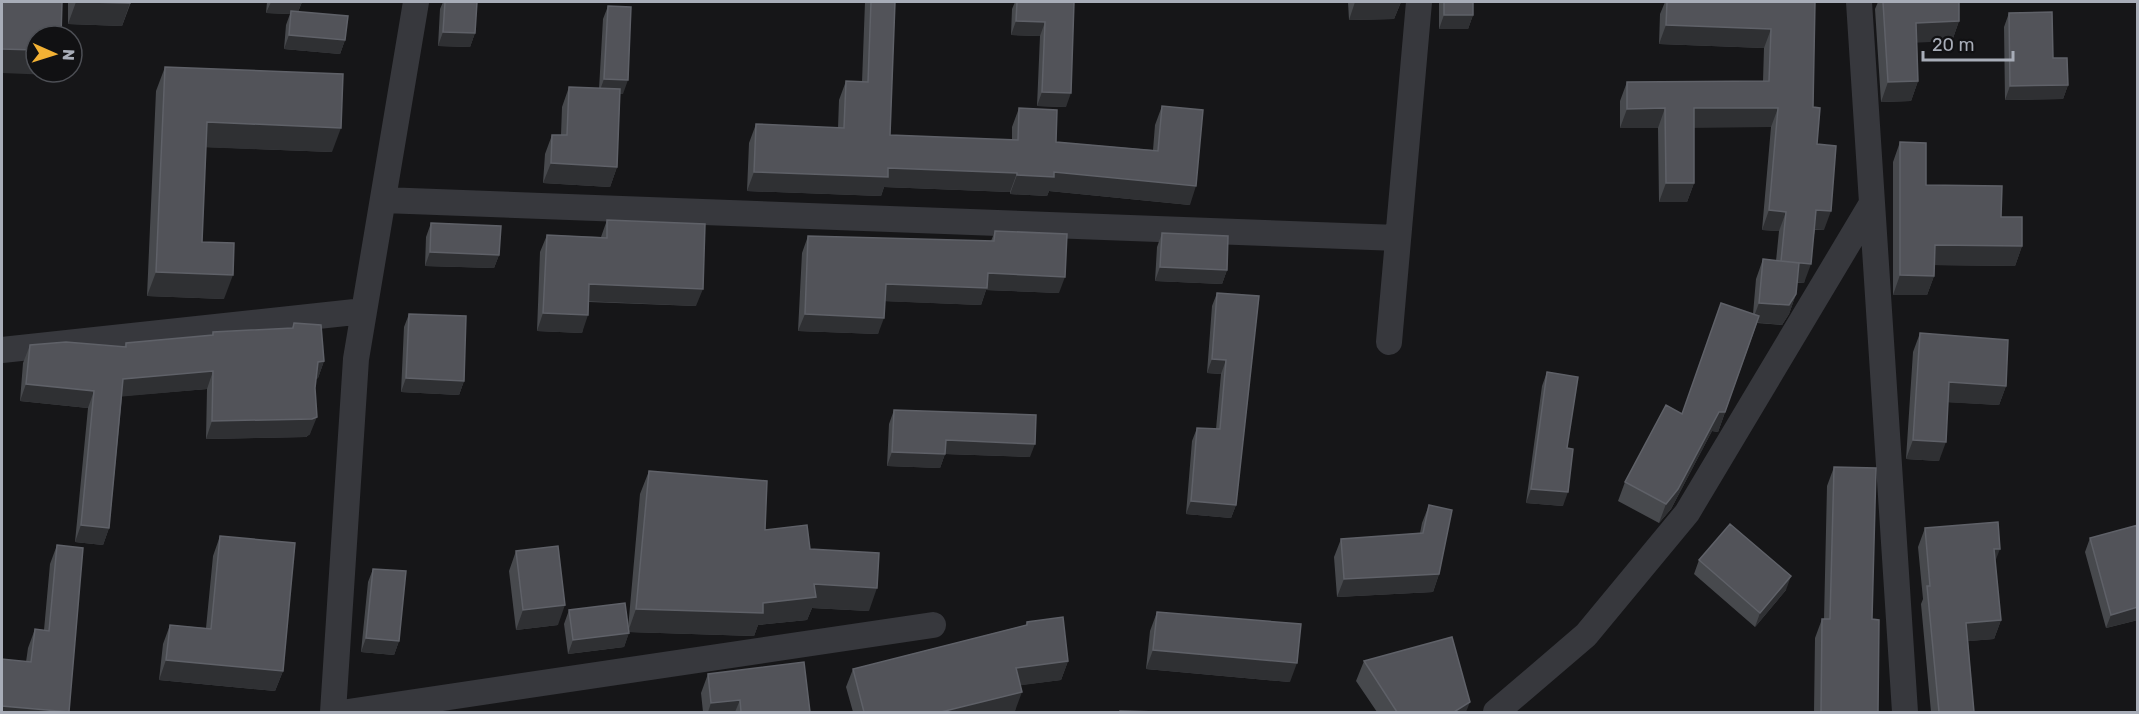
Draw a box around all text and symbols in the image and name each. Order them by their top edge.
north arrow [24,24,84,84]
scale bar [1923,24,2013,62]
text: 20 m [1932,34,1974,56]
text: N [59,49,78,61]

